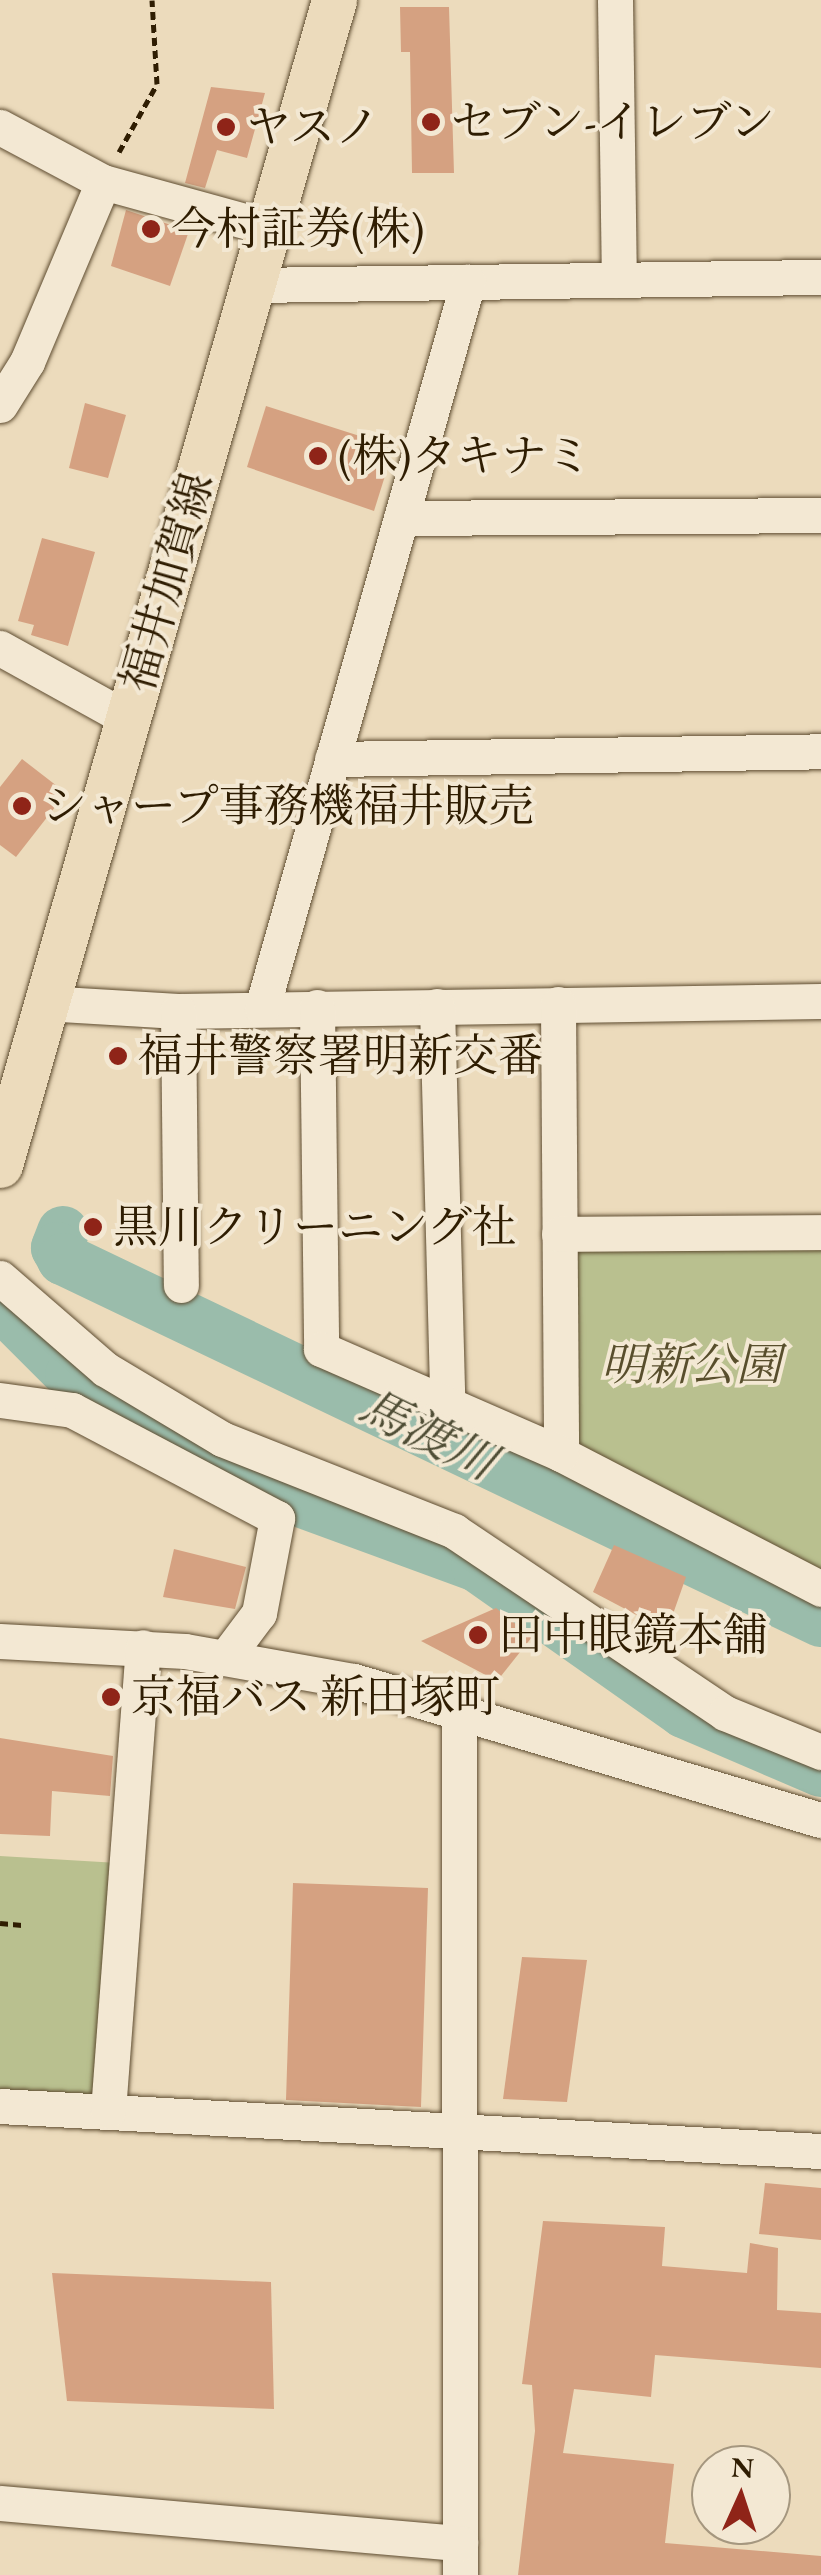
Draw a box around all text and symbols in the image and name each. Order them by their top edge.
place label: セブン-イレブン [451,95,778,149]
place label: ヤスノ [246,100,381,154]
marker: セブン-イレブン [420,111,442,133]
marker: ヤスノ [215,116,237,138]
place label: 今村証券(株) [171,202,424,256]
marker: 今村証券(株) [140,218,162,240]
place label: (株)タキナミ [338,429,591,483]
marker: (株)タキナミ [307,445,329,467]
street label: 福井加賀線 [110,466,224,698]
place label: シャープ事務機福井販売 [42,779,537,833]
marker: シャープ事務機福井販売 [11,795,33,817]
place label: 福井警察署明新交番 [138,1029,543,1083]
marker: 福井警察署明新交番 [107,1045,129,1067]
place label: 黒川クリーニング社 [113,1200,518,1254]
marker: 黒川クリーニング社 [82,1216,104,1238]
park label: 明新公園 [601,1338,781,1392]
water label: 馬渡川 [351,1377,505,1491]
place label: 田中眼鏡本舗 [498,1608,768,1662]
marker: 田中眼鏡本舗 [467,1624,489,1646]
place label: 京福バス 新田塚町 [131,1670,500,1724]
marker: 京福バス 新田塚町 [100,1686,122,1708]
north arrow [691,2445,791,2545]
text: N [730,2448,755,2486]

